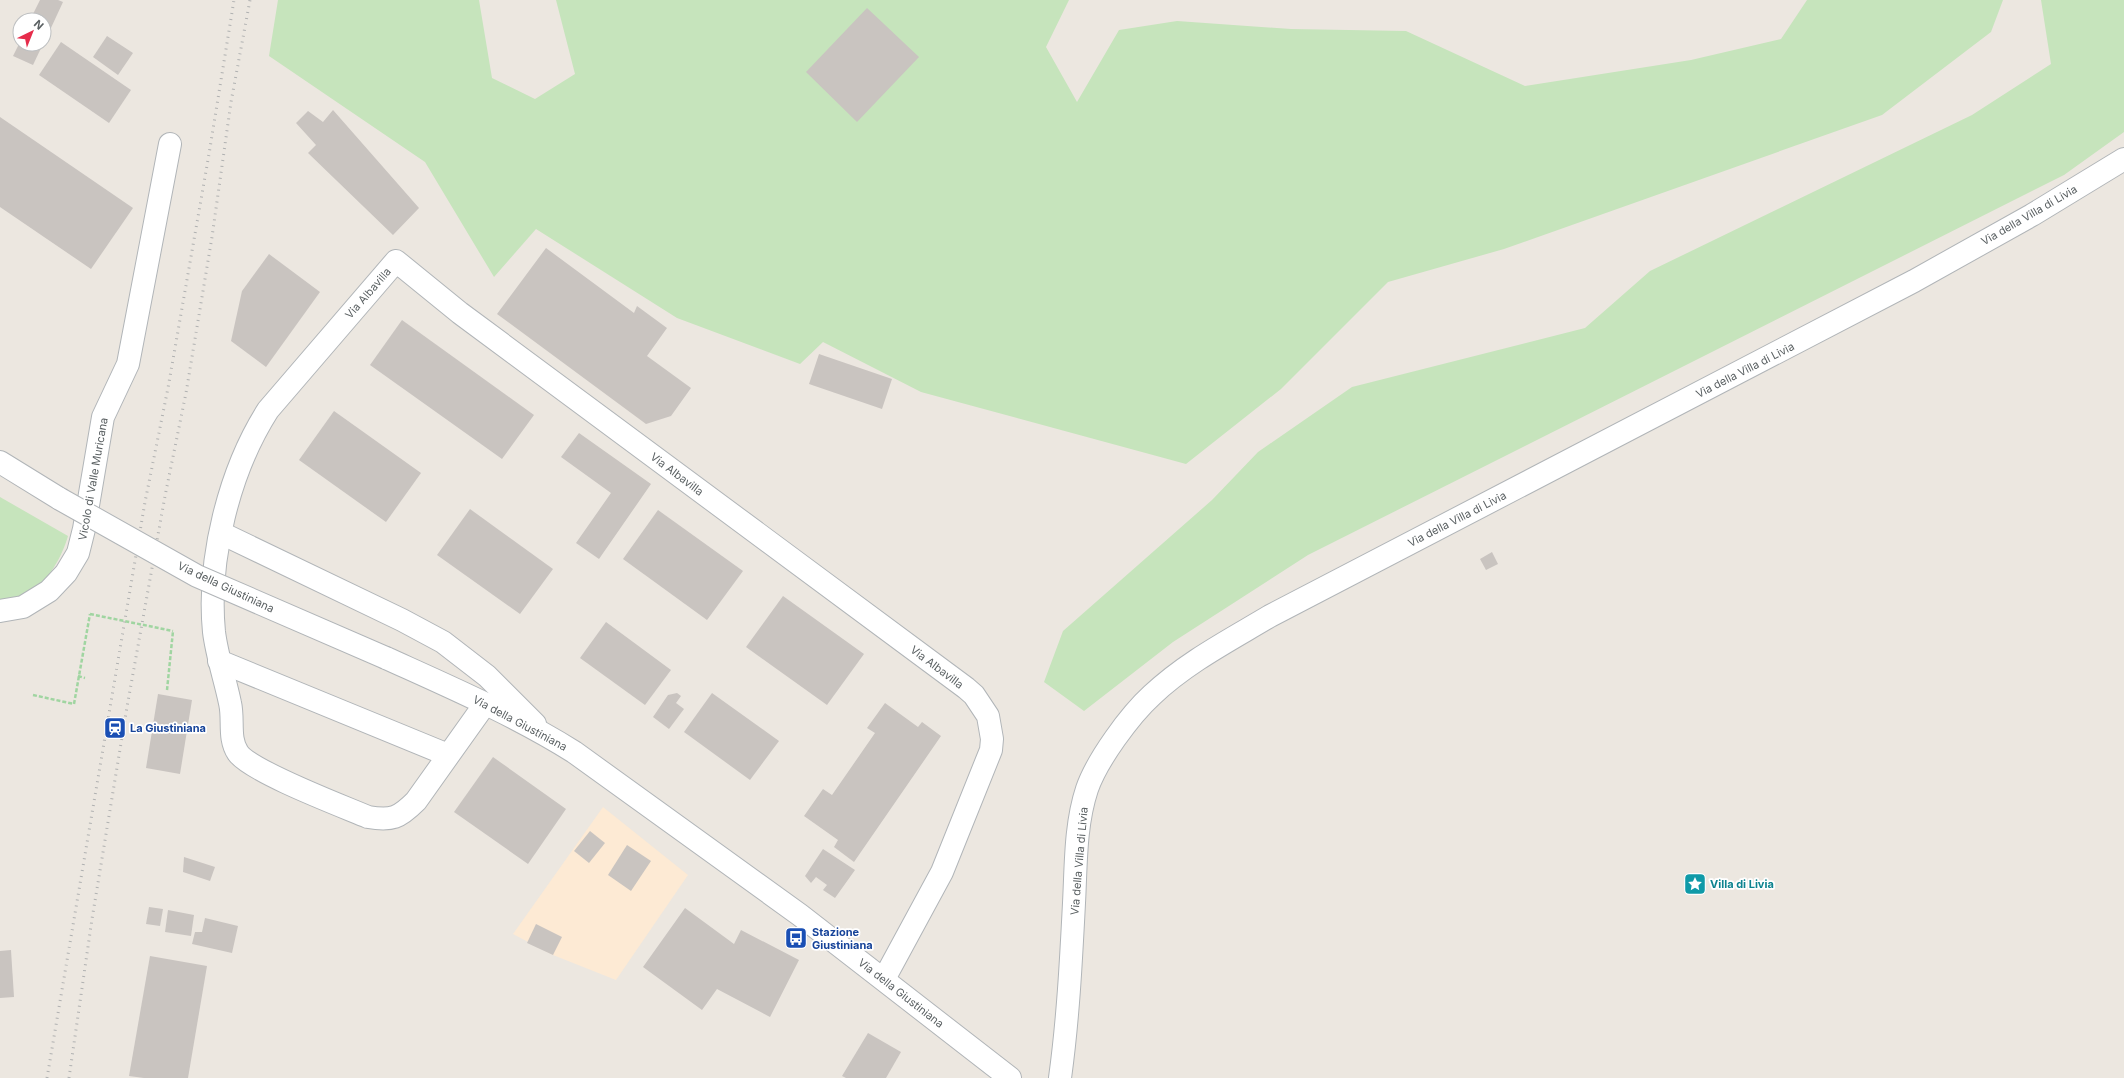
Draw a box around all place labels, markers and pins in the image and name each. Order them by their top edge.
station icon: La Giustiniana [102,715,128,741]
place label: La Giustiniana [130,721,206,735]
place icon: Villa di Livia [1682,871,1708,897]
place label: Villa di Livia [1710,877,1774,891]
bus stop icon: Stazione Giustiniana [783,925,809,951]
place label: Stazione Giustiniana [812,925,873,952]

